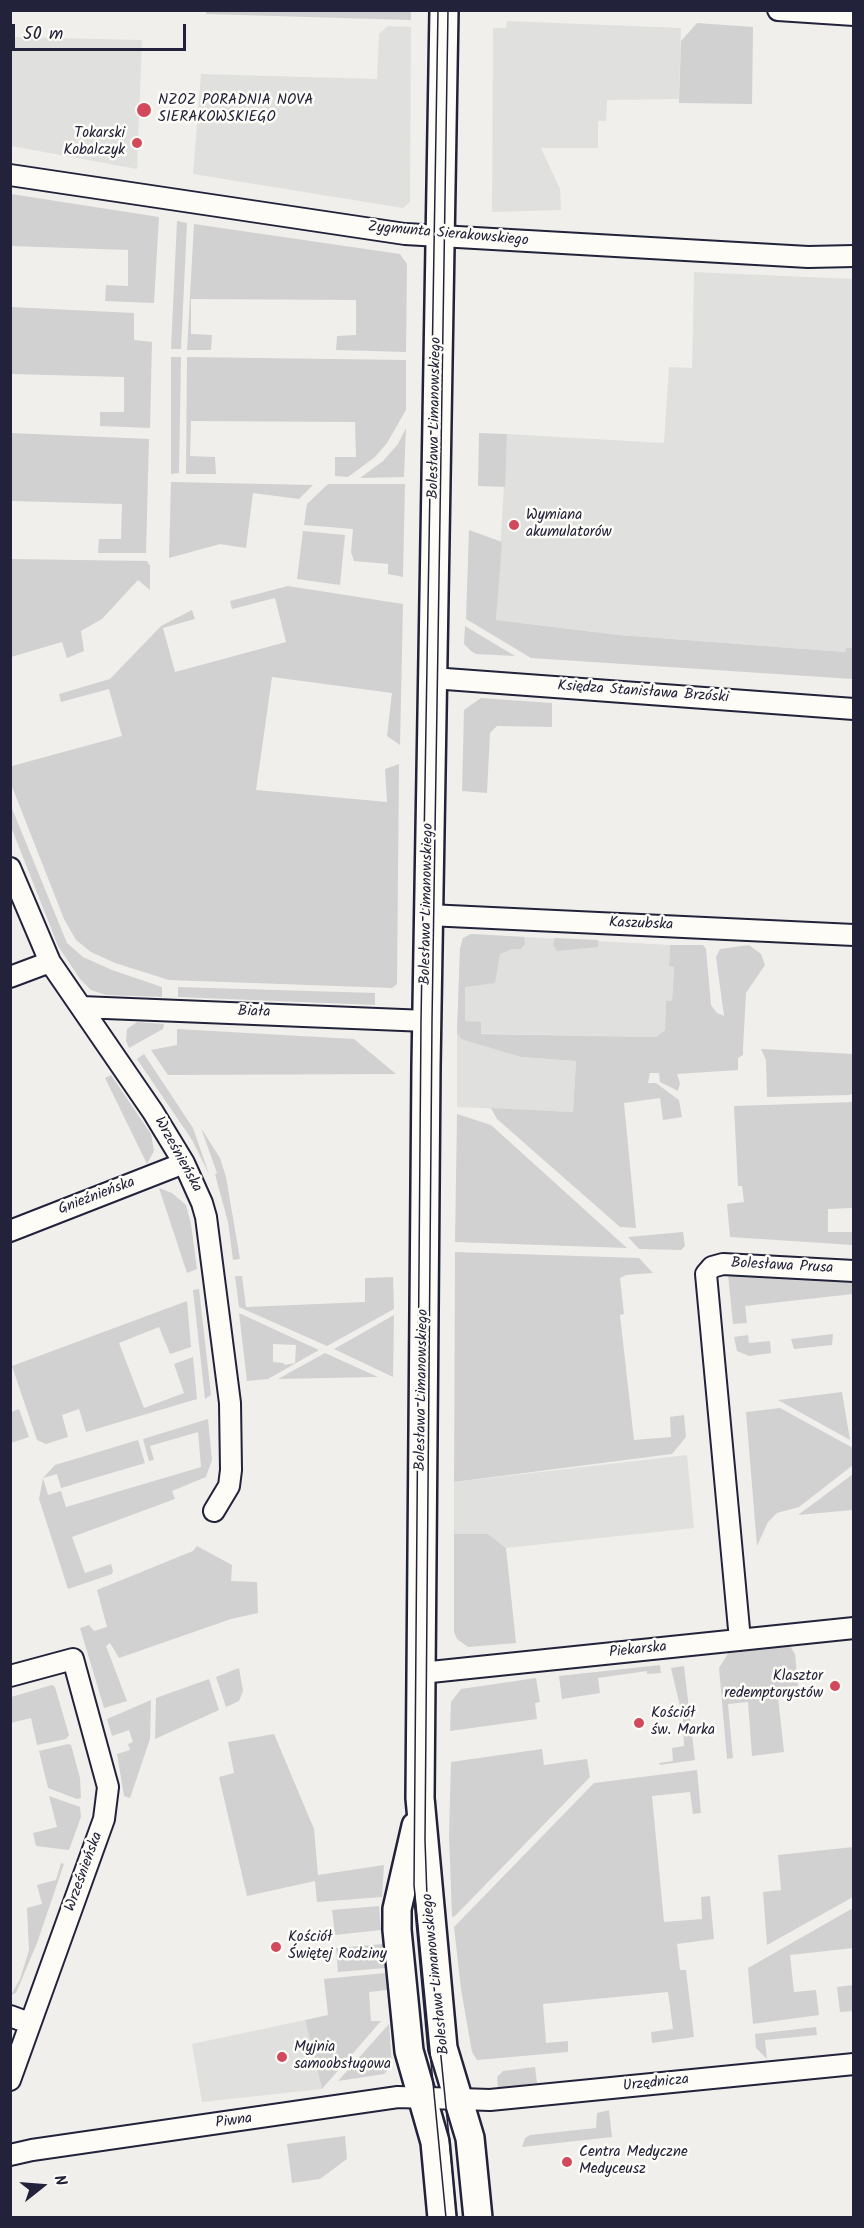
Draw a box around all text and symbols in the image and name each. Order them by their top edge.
scale bar [15,12,189,50]
text: 50 m [23,20,63,49]
place label: NZOZ PORADNIA NOVA SIERAKOWSKIEGO [158,92,313,127]
marker: NZOZ PORADNIA NOVA SIERAKOWSKIEGO [135,101,153,119]
place label: Tokarski Kobalczyk [63,125,125,160]
marker: Tokarski Kobalczyk [130,136,144,150]
street label: Zygmunta Sierakowskiego [367,219,529,251]
street label: Bolesława Limanowskiego [426,337,446,499]
place label: Wymiana akumulatorów [526,507,612,542]
marker: Wymiana akumulatorów [507,518,521,532]
street label: Księdza Stanisława Brzóski [557,678,729,708]
street label: Bolesława Limanowskiego [418,823,438,985]
street label: Kaszubska [608,915,674,935]
street label: Biała [237,1003,271,1023]
street label: Wrześnieńska [149,1114,205,1196]
street label: Gnieźnieńska [56,1174,138,1220]
street label: Bolesława Prusa [730,1255,834,1279]
street label: Bolesława Limanowskiego [413,1309,433,1471]
street label: Piekarska [608,1639,668,1663]
place label: Klasztor redemptorystów [724,1668,823,1703]
marker: Klasztor redemptorystów [828,1679,842,1693]
place label: Kościół św. Marka [651,1705,715,1740]
marker: Kościół św. Marka [632,1716,646,1730]
street label: Wrześnieńska [62,1830,108,1914]
street label: Bolesława Limanowskiego [420,1892,454,2056]
place label: Kościół Świętej Rodziny [288,1929,387,1964]
marker: Kościół Świętej Rodziny [269,1940,283,1954]
place label: Myjnia samoobsługowa [294,2039,391,2074]
marker: Myjnia samoobsługowa [275,2050,289,2064]
street label: Urzędnicza [622,2072,690,2096]
street label: Piwna [215,2111,253,2133]
place label: Centra Medyczne Medyceusz [579,2144,688,2179]
marker: Centra Medyczne Medyceusz [560,2155,574,2169]
north arrow [12,2156,72,2216]
text: N [46,2172,73,2189]

